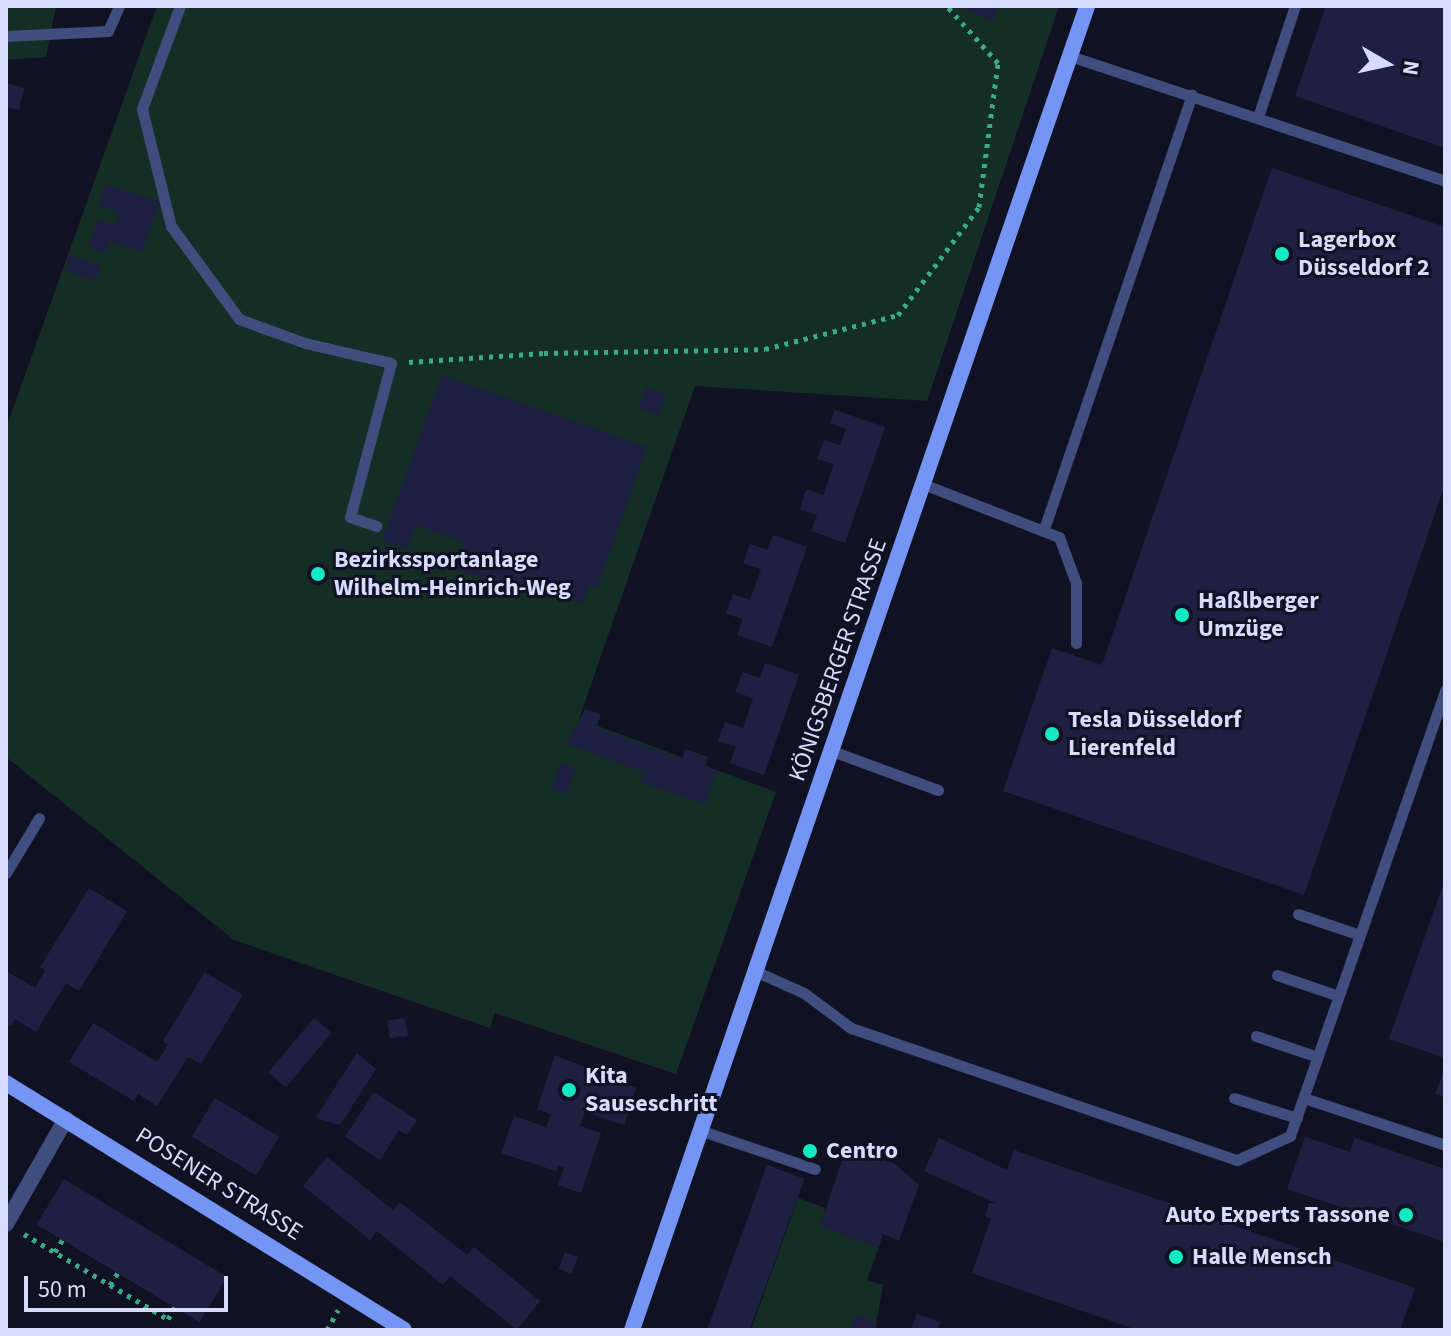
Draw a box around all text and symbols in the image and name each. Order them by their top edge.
north arrow [1347,24,1427,104]
text: N [1394,58,1428,77]
place label: Lagerbox Düsseldorf 2 [1298,226,1430,282]
marker: Lagerbox Düsseldorf 2 [1273,245,1291,263]
street label: KÖNIGSBERGER STRASSE [783,535,893,785]
place label: Bezirkssportanlage Wilhelm-Heinrich-Weg [334,546,571,602]
marker: Bezirkssportanlage Wilhelm-Heinrich-Weg [309,565,327,583]
place label: Haßlberger Umzüge [1198,587,1319,643]
marker: Haßlberger Umzüge [1173,606,1191,624]
place label: Tesla Düsseldorf Lierenfeld [1068,706,1241,762]
marker: Tesla Düsseldorf Lierenfeld [1043,725,1061,743]
place label: Kita Sauseschritt [585,1062,717,1118]
marker: Kita Sauseschritt [560,1081,578,1099]
street label: POSENER STRASSE [130,1121,308,1247]
place label: Centro [826,1137,898,1165]
marker: Centro [801,1142,819,1160]
place label: Auto Experts Tassone [1166,1201,1390,1229]
marker: Auto Experts Tassone [1397,1206,1415,1224]
place label: Halle Mensch [1192,1243,1332,1271]
marker: Halle Mensch [1167,1248,1185,1266]
scale bar [28,1260,232,1310]
text: 50 m [38,1272,87,1307]

